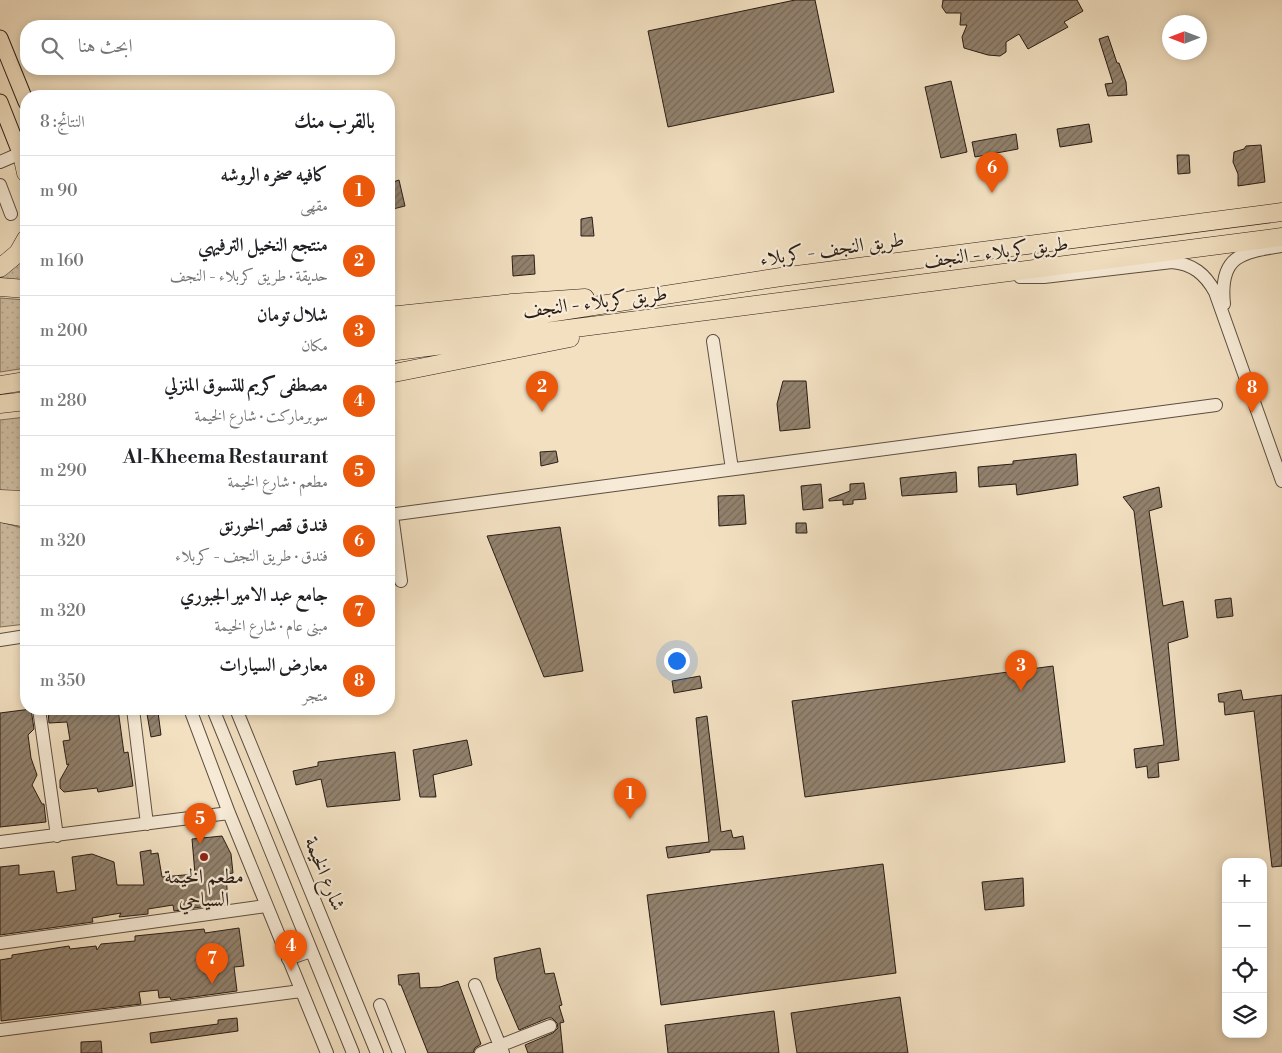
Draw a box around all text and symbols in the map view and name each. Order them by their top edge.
north arrow [1162,15,1207,60]
search box [20,20,395,75]
icon: search [38,34,66,62]
text: ابحث هنا [78,34,133,58]
text: بالقرب منك [294,109,375,135]
text: النتائج: 8 [40,112,85,132]
pin: 6 [976,152,1008,193]
text: كافيه صخره الروشه [220,163,328,187]
text: 90 m [40,181,78,201]
text: 1 [355,181,363,201]
text: مقهى [300,196,328,216]
street label: طريق النجف - کربلاء [758,227,906,273]
street label: طريق کربلاء - النجف [922,232,1070,274]
text: منتجع النخيل الترفيهي [198,233,328,257]
text: 160 m [40,251,84,271]
text: 2 [354,251,364,271]
text: حديقة · طريق کربلاء - النجف [170,266,328,286]
street label: طريق کربلاء - النجف [521,282,669,324]
text: شلال تومان [257,303,328,327]
text: 200 m [40,321,88,341]
text: 3 [354,321,364,341]
text: مكان [301,336,328,356]
pin: 2 [526,371,558,412]
pin: 8 [1236,372,1268,413]
text: مصطفى كريم للتسوق المنزلي [164,373,328,397]
text: 280 m [40,391,87,411]
text: 4 [354,391,364,411]
text: سوبرماركت · شارع الخيمة [195,406,328,426]
text: Al-Kheema Restaurant [123,445,328,469]
text: 290 m [40,461,87,481]
text: 5 [354,461,364,481]
text: مطعم · شارع الخيمة [227,472,328,492]
text: فندق قصر الخورنق [218,513,328,537]
text: 320 m [40,531,86,551]
text: 6 [354,531,364,551]
text: فندق · طريق النجف - کربلاء [175,546,328,566]
text: جامع عبد الامير الجبوري [180,583,328,607]
text: 320 m [40,601,86,621]
text: 7 [354,601,364,621]
text: مبنى عام · شارع الخيمة [215,616,328,636]
your location [664,648,690,674]
pin: 3 [1005,650,1037,691]
text: معارض السيارات [219,653,328,677]
text: 350 m [40,671,86,691]
text: 8 [354,671,364,691]
text: متجر [303,686,328,706]
pin: 1 [614,778,646,819]
pin: 5 [184,803,216,844]
street label: شارع الخيمة [294,833,350,916]
marker: مطعم الخيمة السياحي [198,851,210,863]
map controls [1222,858,1267,1038]
button: + [1222,858,1267,903]
place label: مطعم الخيمة السياحي [164,865,244,915]
button: − [1222,903,1267,948]
pin: 4 [275,930,307,971]
pin: 7 [196,943,228,984]
button: locate [1222,948,1267,993]
button: layers [1222,993,1267,1038]

